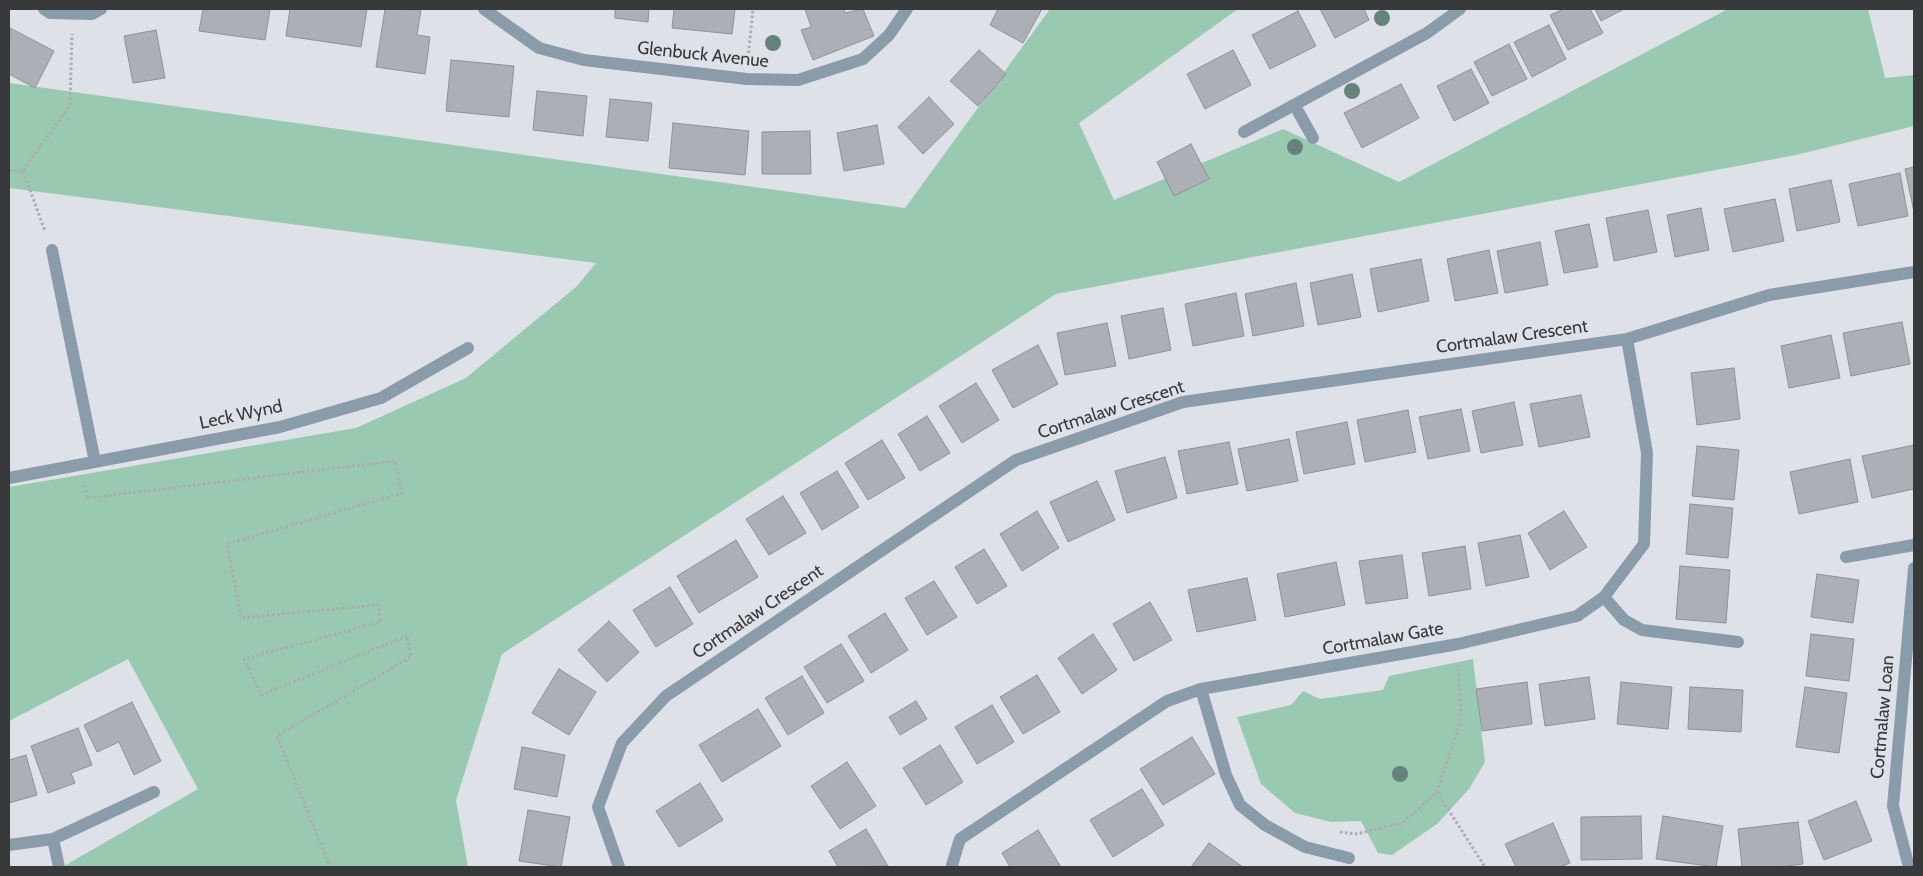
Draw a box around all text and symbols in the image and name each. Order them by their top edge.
street label: Glenbuck Avenue [636,37,770,73]
street label: Cortmalaw Crescent [1435,316,1589,358]
street label: Cortmalaw Crescent [1035,376,1187,444]
street label: Leck Wynd [197,396,285,434]
street label: Cortmalaw Crescent [689,560,827,664]
street label: Cortmalaw Gate [1321,618,1445,660]
street label: Cortmalaw Loan [1867,654,1899,780]

